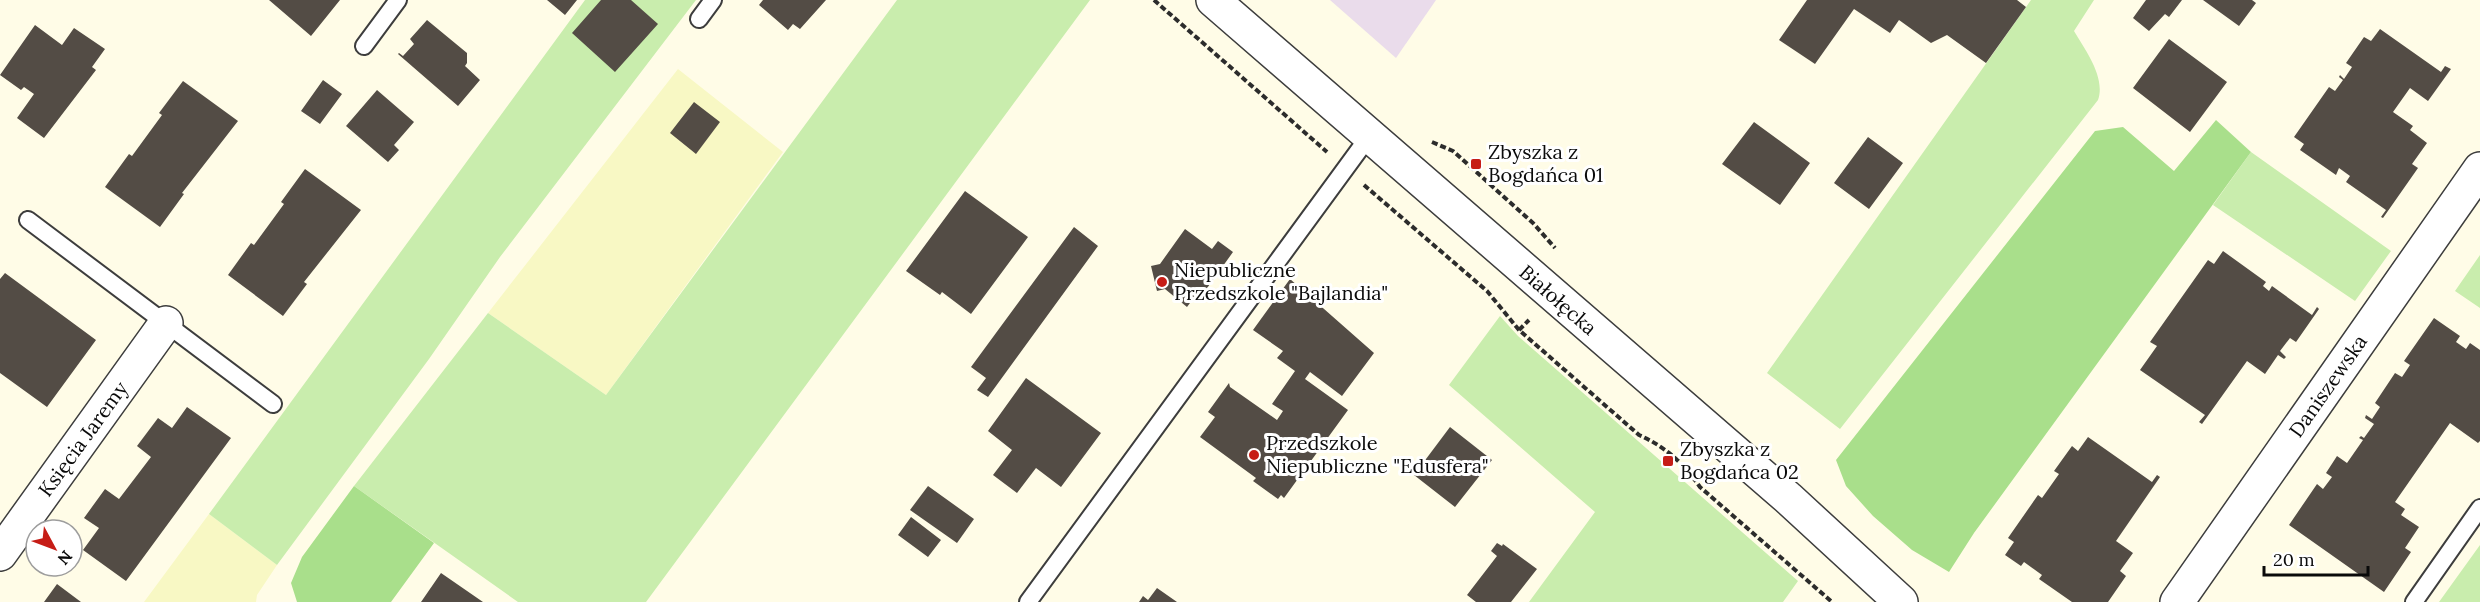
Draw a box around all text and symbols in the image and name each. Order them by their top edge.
place label: Zbyszka z Bogdańca 01 [1488,139,1603,187]
marker: Zbyszka z Bogdańca 01 [1469,157,1483,171]
place label: Niepubliczne Przedszkole "Bajlandia" [1174,257,1388,305]
street label: Białołęcka [1514,259,1602,340]
marker: Niepubliczne Przedszkole "Bajlandia" [1155,275,1169,289]
street label: Daniszewska [2283,330,2372,442]
street label: Księcia Jaremy [32,376,133,501]
place label: Przedszkole Niepubliczne "Edusfera" [1266,430,1489,478]
place label: Zbyszka z Bogdańca 02 [1680,436,1799,484]
marker: Przedszkole Niepubliczne "Edusfera" [1247,448,1261,462]
marker: Zbyszka z Bogdańca 02 [1661,454,1675,468]
north arrow [24,518,84,578]
scale bar [2264,539,2368,577]
text: N [54,547,77,569]
text: 20 m [2273,548,2315,571]

